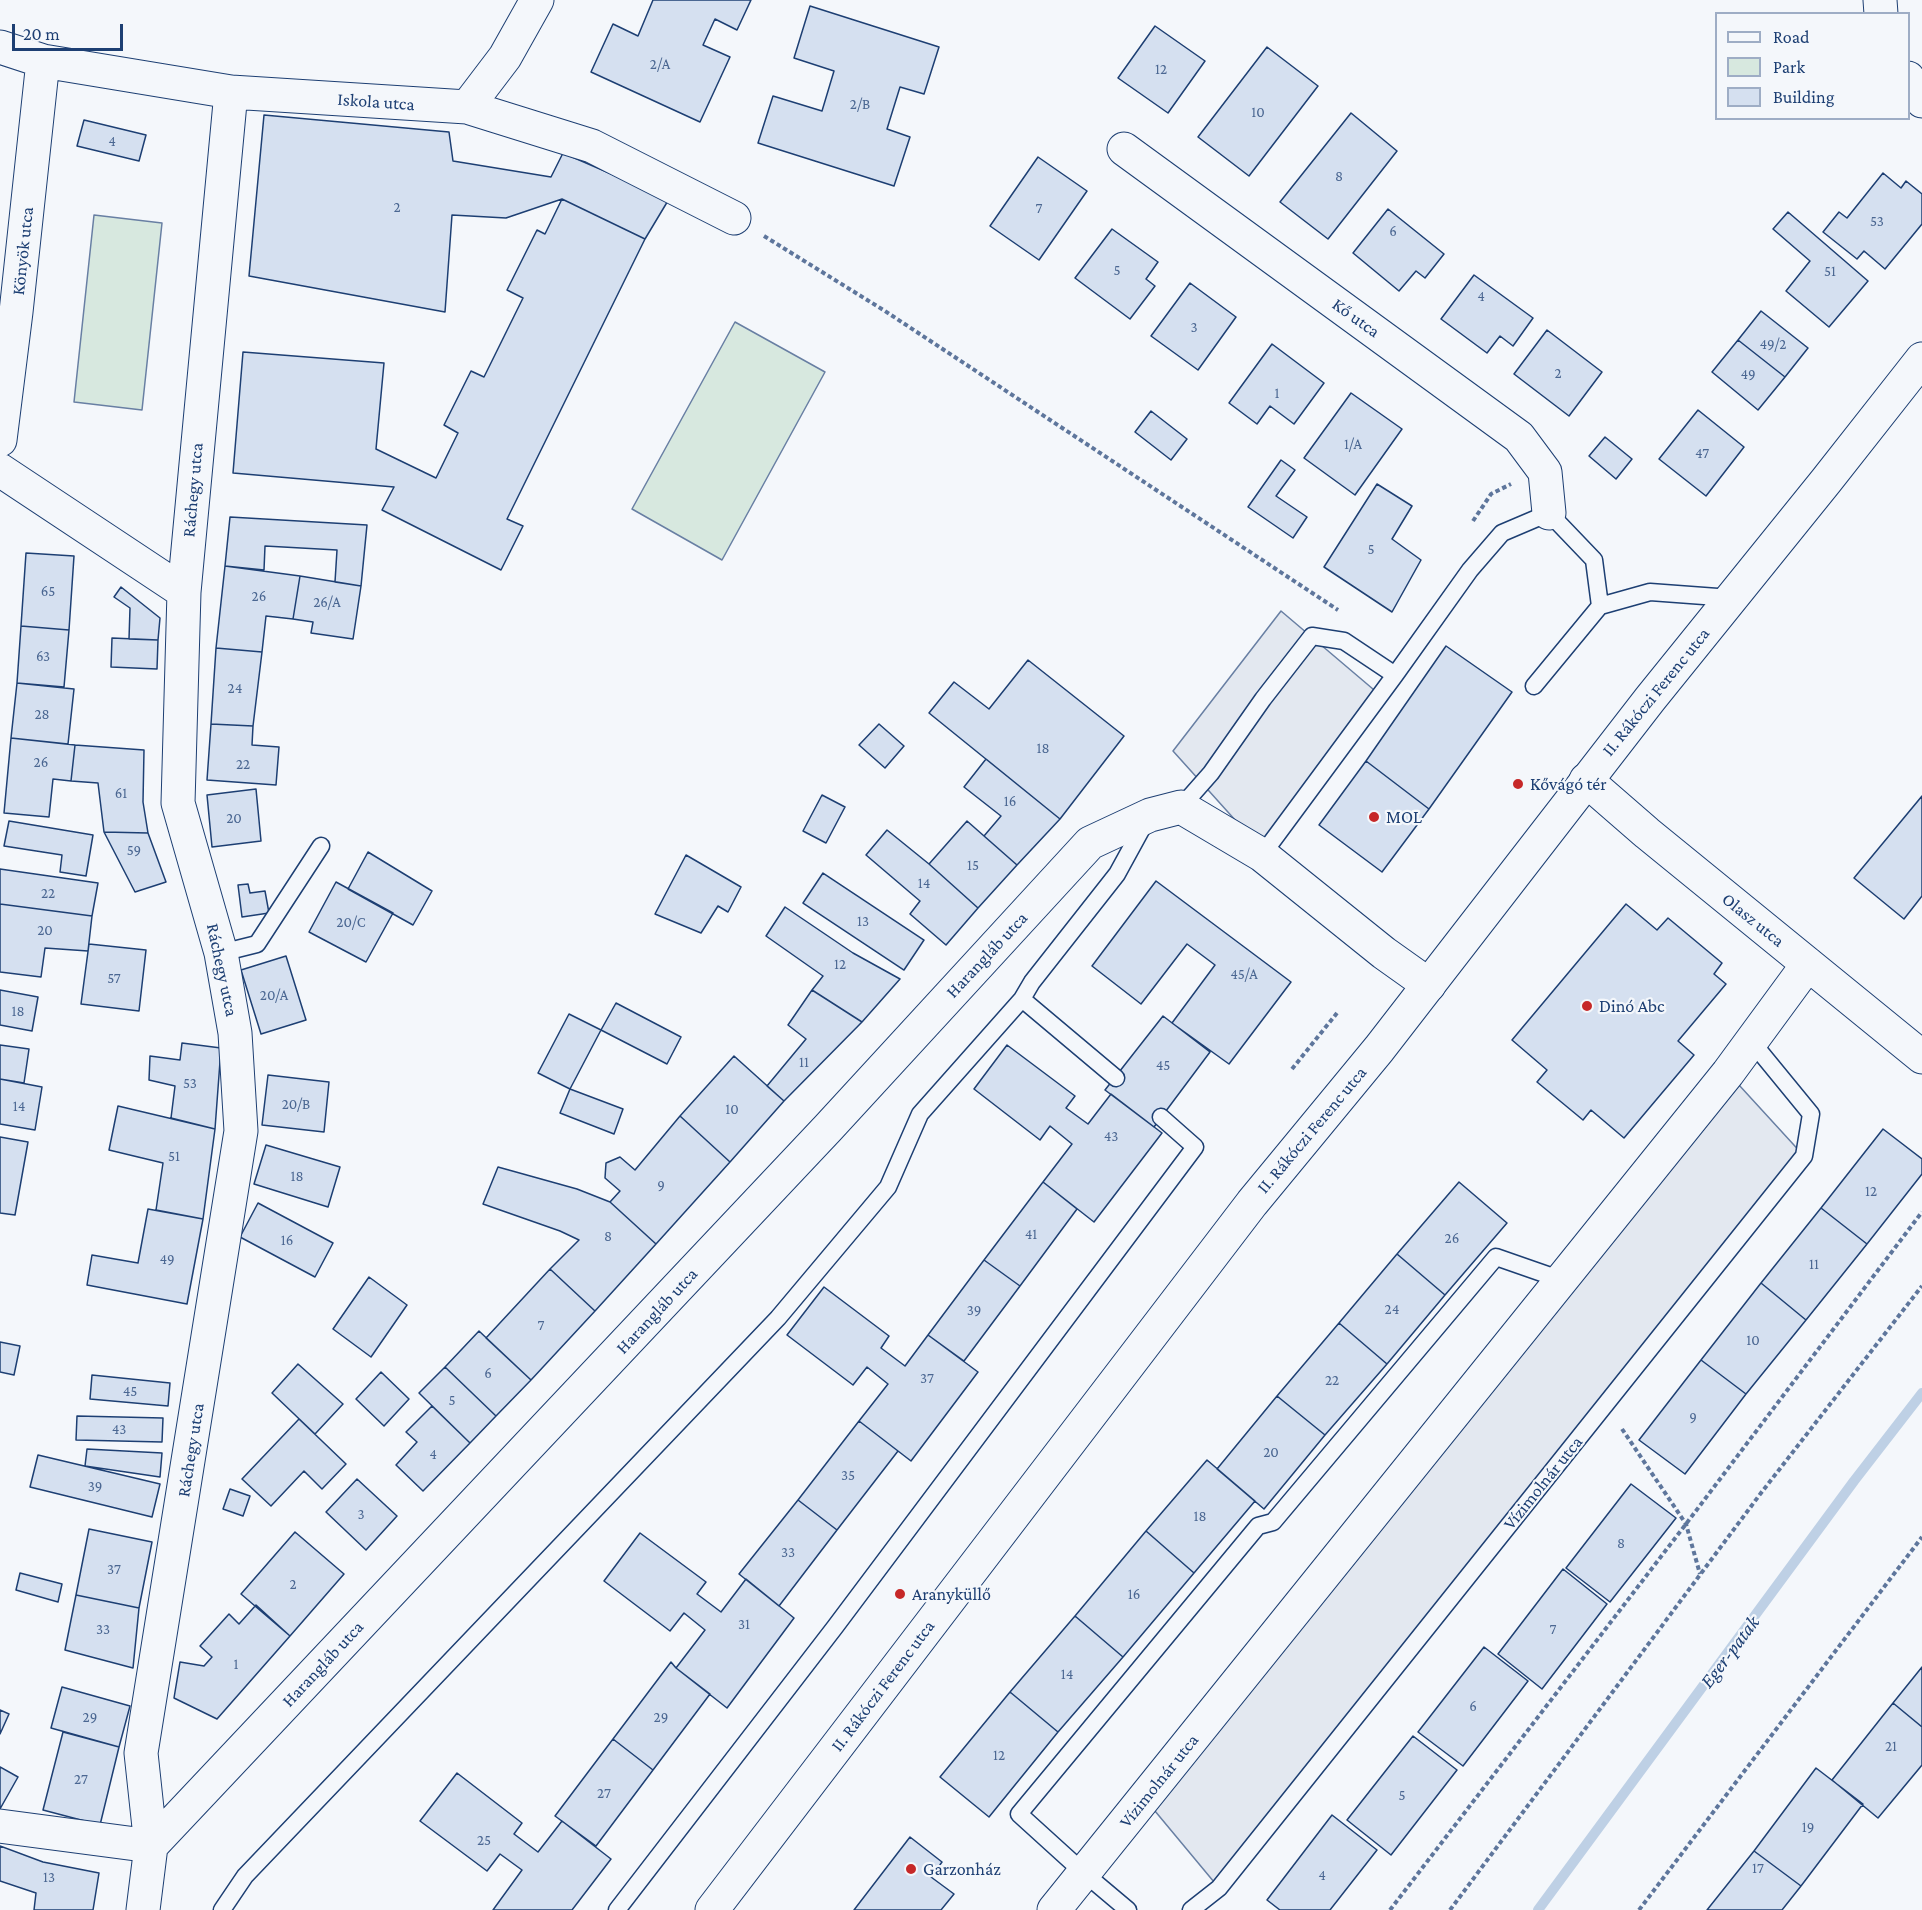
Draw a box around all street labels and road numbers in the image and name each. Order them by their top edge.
street label: Iskola utca [337,89,415,115]
street label: Könyök utca [8,206,38,296]
street label: Kő utca [1328,294,1384,342]
street label: Ráchegy utca [178,442,208,538]
street label: II. Rákóczi Ferenc utca [1598,623,1714,761]
street label: Olasz utca [1717,888,1789,952]
street label: Harangláb utca [942,907,1032,1003]
street label: Ráchegy utca [202,921,242,1019]
street label: II. Rákóczi Ferenc utca [1253,1062,1371,1198]
street label: Harangláb utca [612,1263,702,1359]
street label: Ráchegy utca [173,1402,209,1498]
street label: Vízimolnár utca [1499,1432,1587,1534]
street label: Harangláb utca [278,1616,368,1712]
street label: II. Rákóczi Ferenc utca [826,1616,940,1756]
street label: Vízimolnár utca [1115,1730,1203,1832]

